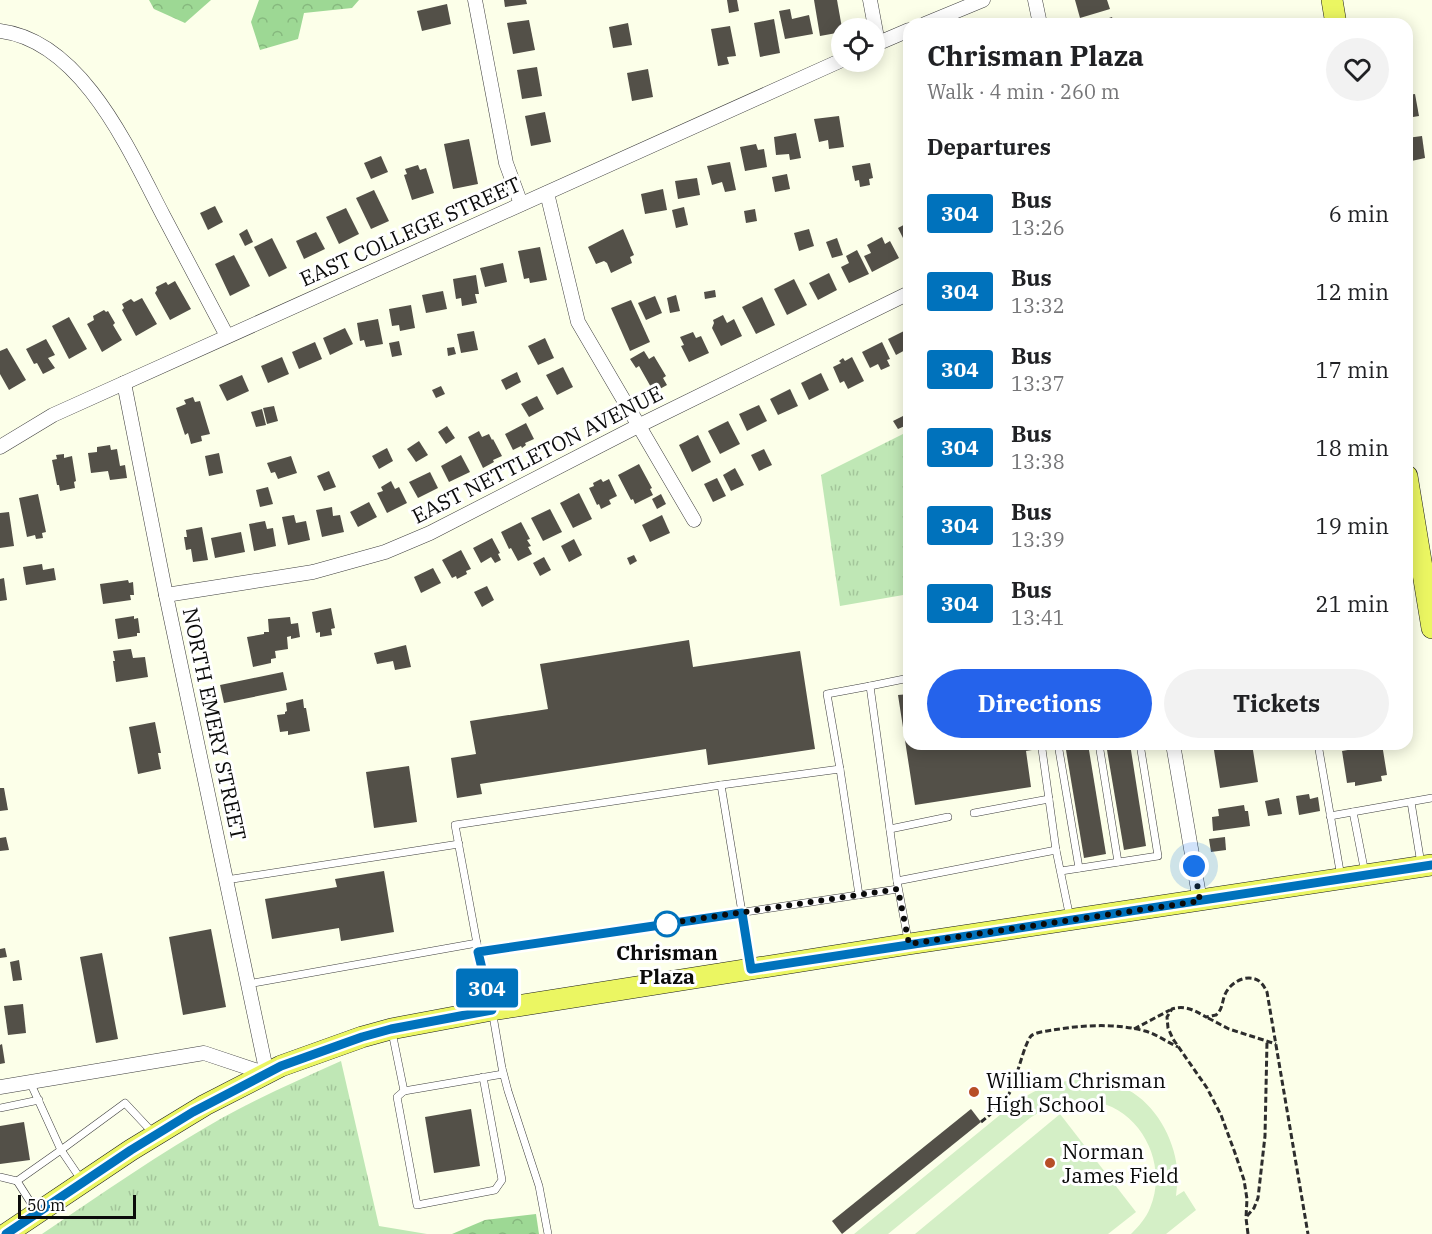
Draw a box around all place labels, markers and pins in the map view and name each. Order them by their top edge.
marker: Chrisman Plaza [654,911,680,937]
place label: Chrisman Plaza [616,938,718,990]
place label: William Chrisman High School [986,1066,1166,1118]
marker: William Chrisman High School [967,1085,981,1099]
place label: Norman James Field [1062,1137,1179,1189]
marker: Norman James Field [1043,1156,1057,1170]

